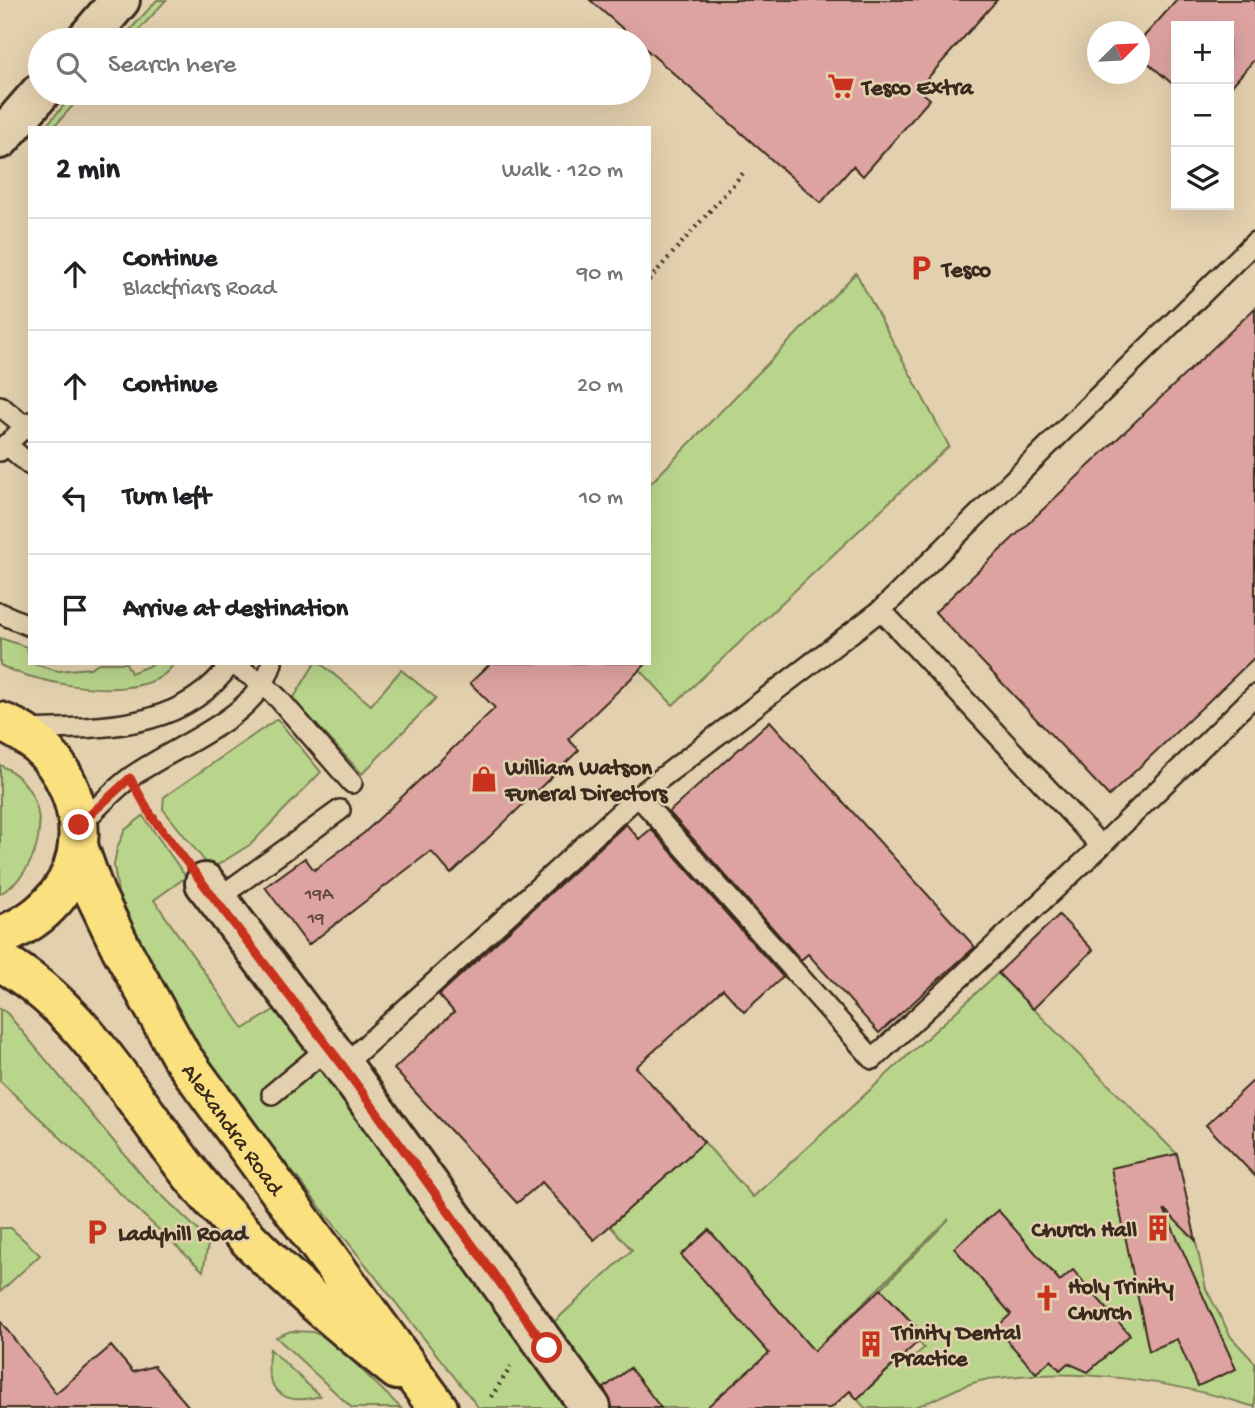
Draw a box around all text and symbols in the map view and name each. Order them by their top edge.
north arrow [1087,21,1150,84]
map controls [1171,21,1234,210]
button: + [1171,21,1234,84]
search box [28,28,651,105]
icon: search [52,48,90,86]
text: Search here [108,51,236,82]
supermarket icon: Tesco Extra [826,71,856,101]
place label: Tesco Extra [860,76,974,103]
button: − [1171,84,1234,147]
button: layers [1171,147,1234,210]
text: 2 min [56,154,120,189]
text: Walk · 120 m [502,158,623,185]
text: Continue [123,245,217,276]
parking icon: Tesco [906,253,936,283]
icon: ahead [56,255,94,293]
place label: Tesco [940,258,991,285]
text: 90 m [577,261,623,288]
text: Blackfriars Road [123,276,276,303]
icon: ahead [56,367,94,405]
text: Continue [123,371,217,402]
text: 20 m [577,373,623,400]
icon: left [56,479,94,517]
text: Turn left [123,483,211,514]
text: 10 m [579,485,623,512]
icon: arrive [56,591,94,629]
text: Arrive at destination [123,595,348,626]
place label: William Watson Funeral Directors [504,756,669,809]
shop icon: William Watson Funeral Directors [469,764,499,794]
route end [63,809,94,840]
house number: 19A [304,884,335,907]
house number: 19 [306,908,325,931]
street label: Alexandra Road [174,1059,289,1203]
building icon: Church Hall [1143,1213,1173,1243]
parking icon: Ladyhill Road [82,1217,112,1247]
place label: Church Hall [1032,1218,1137,1245]
place label: Ladyhill Road [118,1222,250,1249]
place label: Holy Trinity Church [1068,1275,1174,1328]
church icon: Holy Trinity Church [1032,1283,1062,1313]
place label: Trinity Dental Practice [890,1321,1021,1374]
building icon: Trinity Dental Practice [856,1329,886,1359]
route start [531,1332,562,1363]

